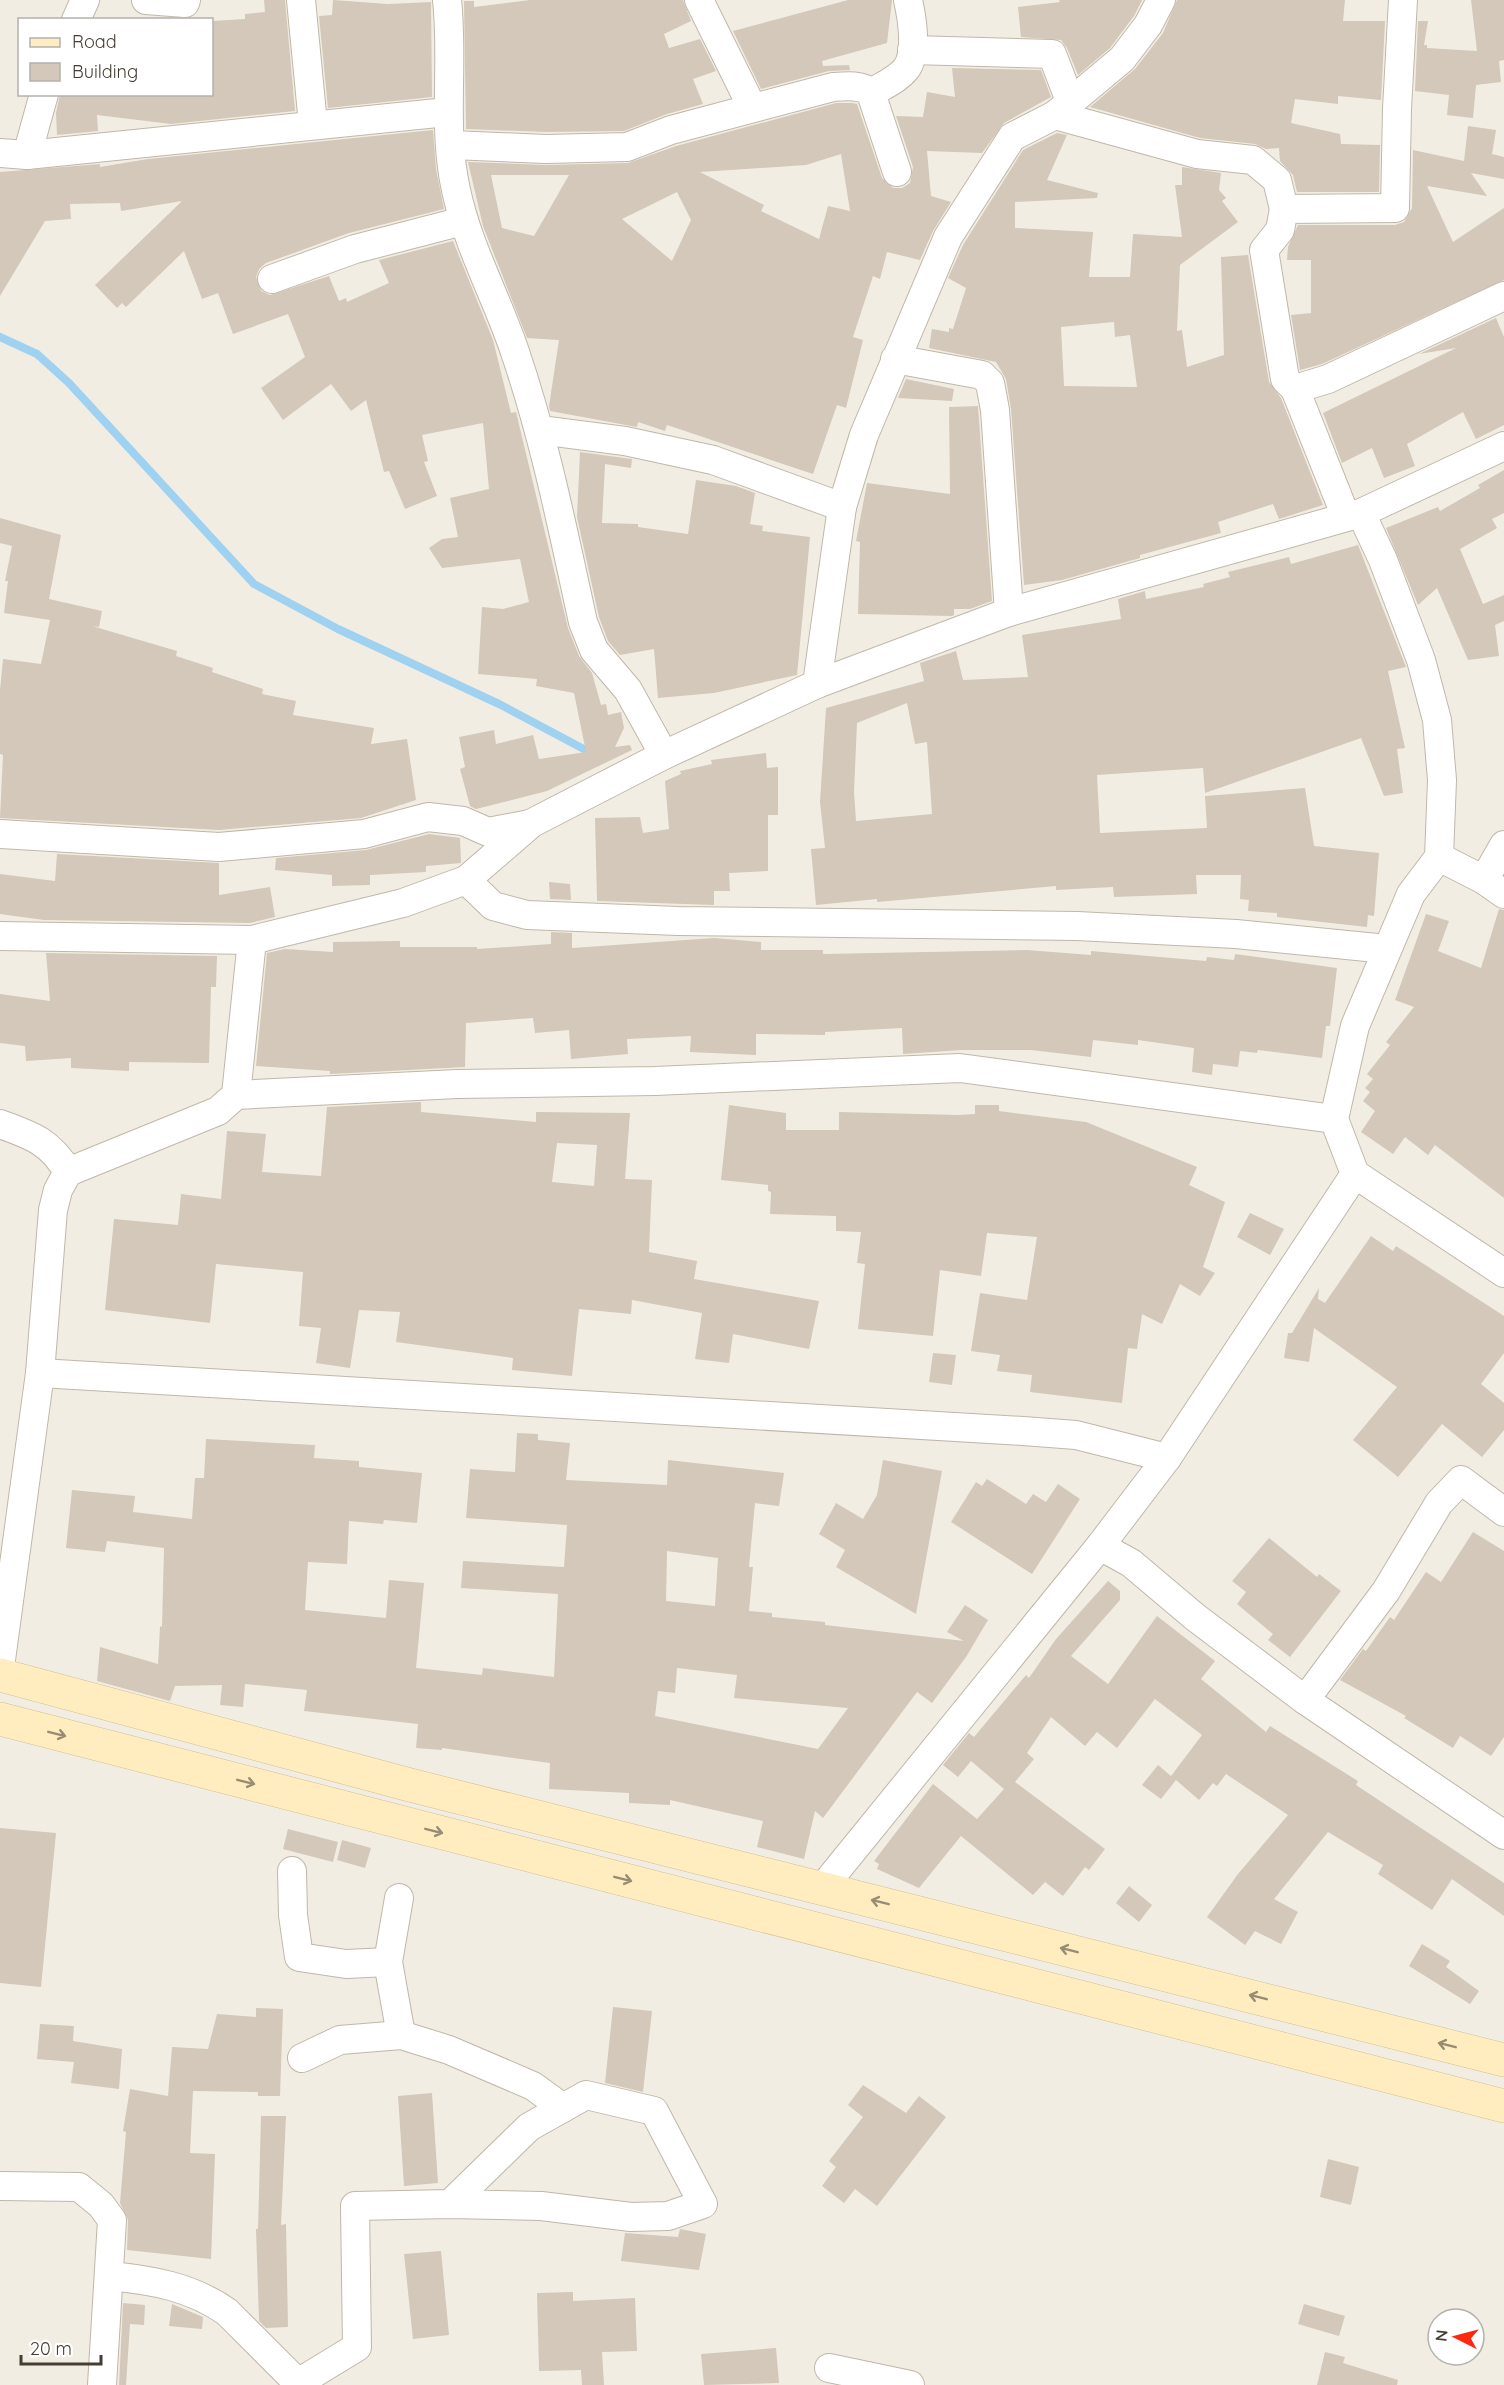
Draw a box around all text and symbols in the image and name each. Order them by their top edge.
legend [18,18,213,96]
text: Road [72,30,117,53]
text: Building [72,60,138,83]
one-way arrow [47,1728,66,1740]
one-way arrow [236,1777,255,1789]
one-way arrow [425,1825,444,1837]
one-way arrow [613,1874,632,1886]
one-way arrow [871,1896,890,1907]
one-way arrow [1060,1943,1079,1955]
one-way arrow [1249,1991,1268,2003]
one-way arrow [1438,2039,1457,2051]
north arrow [1426,2307,1486,2367]
scale bar [21,2328,100,2366]
text: N [1431,2329,1452,2342]
text: 20 m [30,2337,72,2360]

